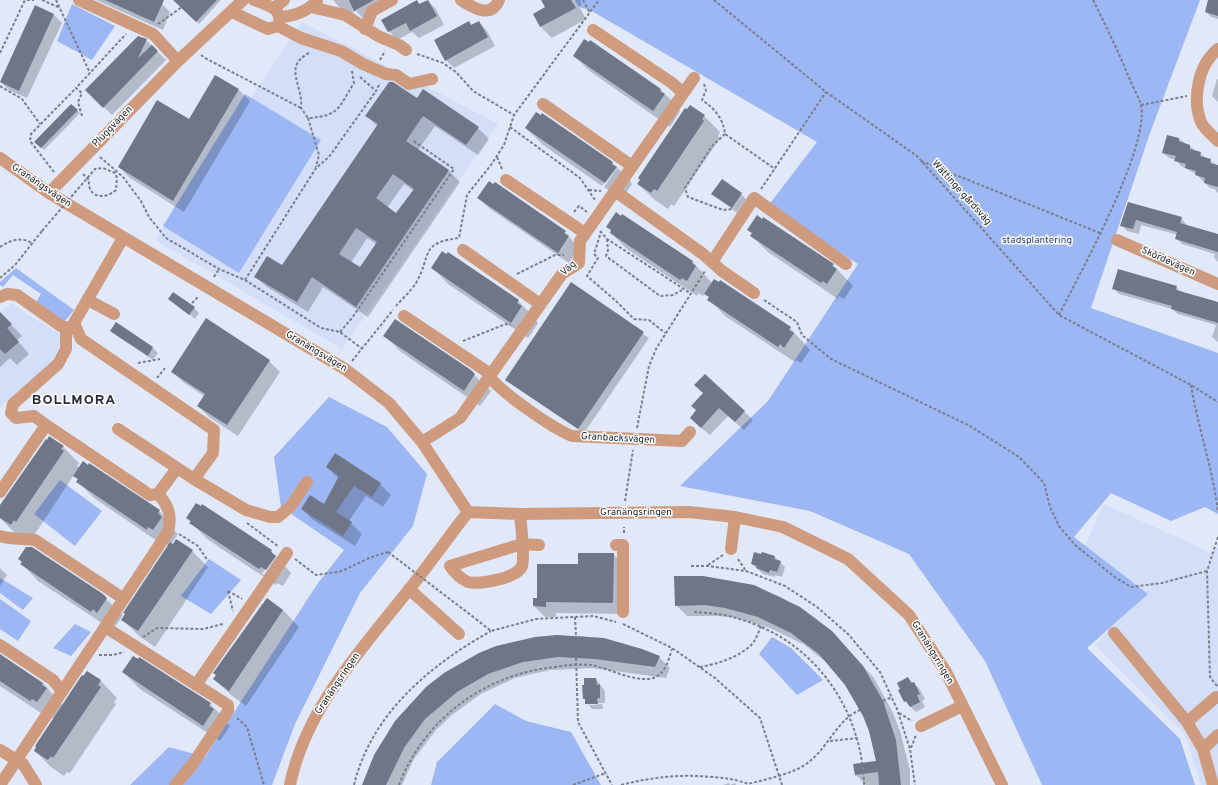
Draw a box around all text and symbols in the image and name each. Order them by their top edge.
street label: Pluggvägen [90,104,136,150]
street label: Wättinge gårdsväg [929,158,993,228]
street label: Granängsvägen [9,162,73,210]
park label: stadsplantering [1002,235,1072,247]
street label: Skördevägen [1139,245,1197,279]
street label: Väg [559,259,579,279]
street label: Granängsvägen [283,329,349,375]
district label: BOLLMORA [32,393,116,409]
street label: Granbacksvägen [581,431,655,447]
street label: Granängsringen [600,507,672,519]
street label: Granängsringen [908,619,956,687]
street label: Granängsringen [313,651,363,717]

